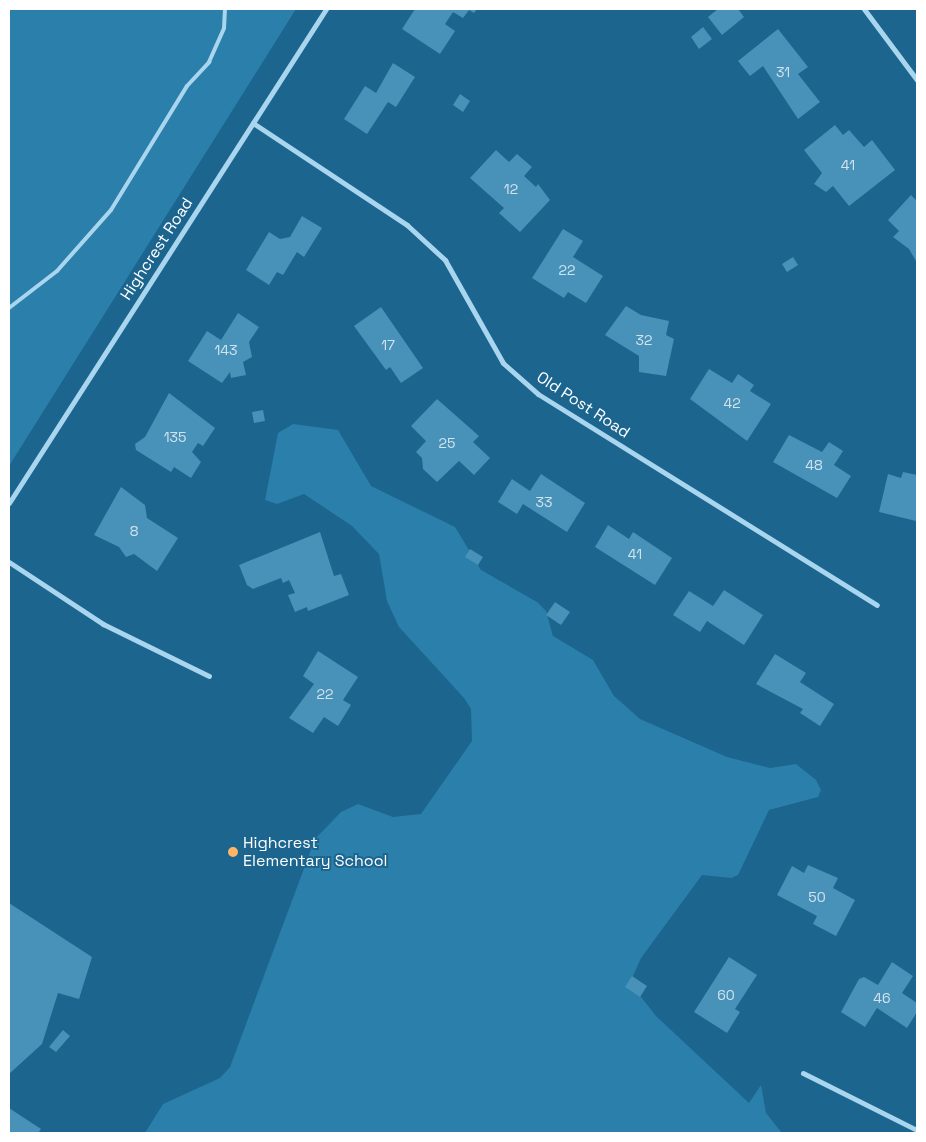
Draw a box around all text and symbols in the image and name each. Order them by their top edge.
house number: 31 [776,64,790,80]
house number: 41 [841,157,855,173]
house number: 12 [504,181,518,197]
street label: Highcrest Road [117,194,197,304]
house number: 22 [559,262,575,278]
house number: 32 [636,332,652,348]
house number: 17 [381,337,395,353]
house number: 143 [214,342,238,358]
street label: Old Post Road [533,368,633,442]
house number: 42 [723,395,741,411]
house number: 135 [164,429,186,445]
house number: 25 [439,435,455,451]
house number: 48 [805,457,823,473]
house number: 33 [536,494,552,510]
house number: 8 [130,523,138,539]
house number: 41 [628,546,642,562]
house number: 22 [317,686,333,702]
place label: Highcrest Elementary School [243,833,388,871]
marker: Highcrest Elementary School [227,846,239,858]
house number: 50 [808,889,826,905]
house number: 60 [717,987,735,1003]
house number: 46 [873,990,891,1006]

